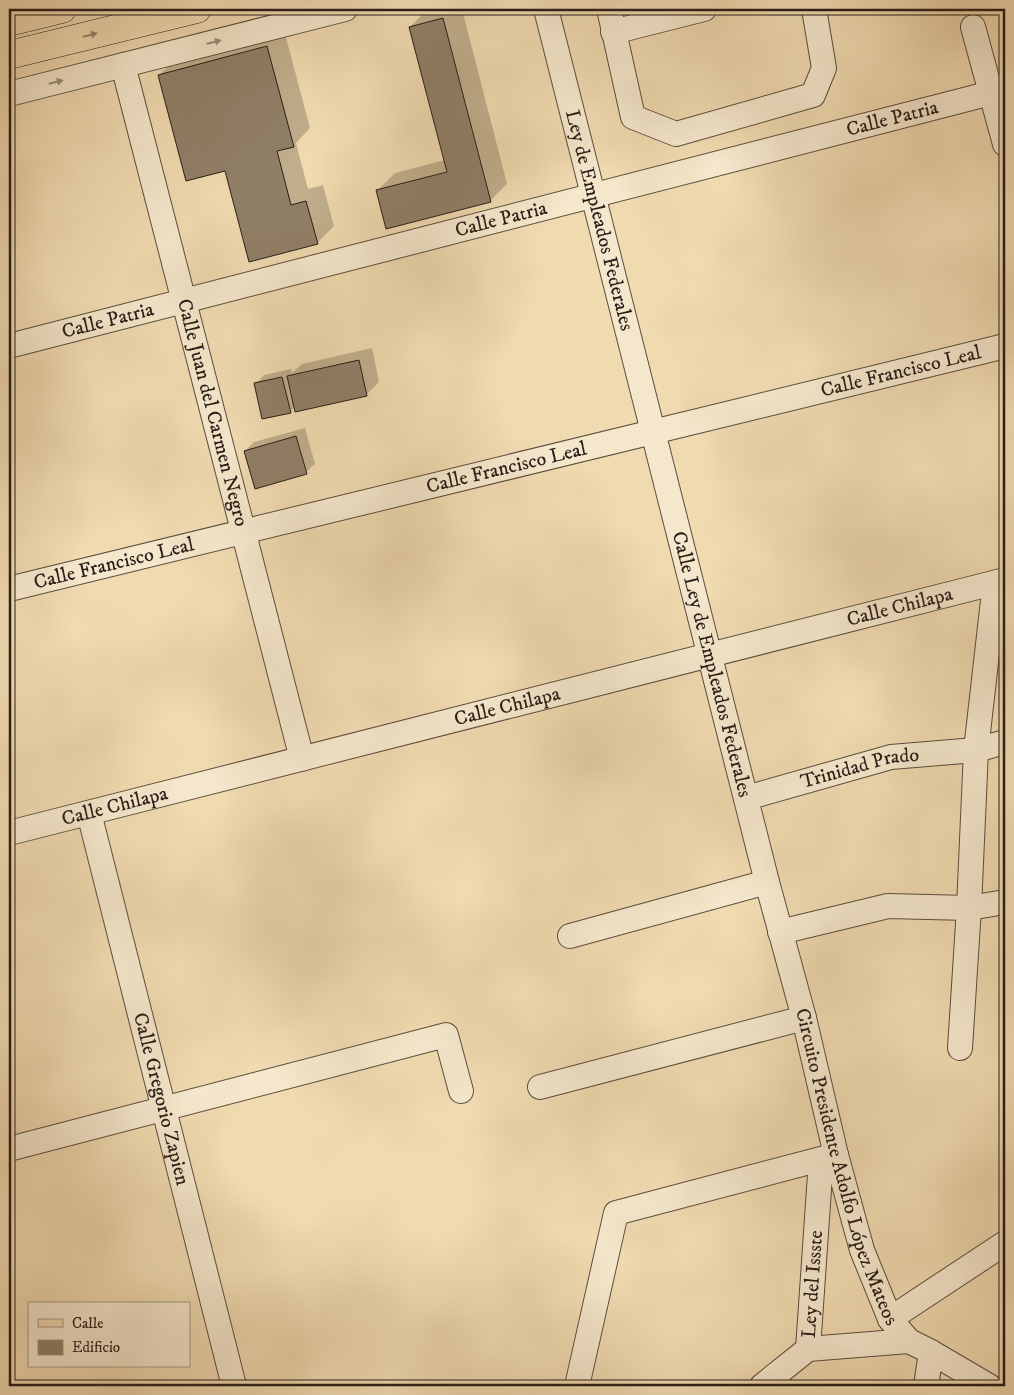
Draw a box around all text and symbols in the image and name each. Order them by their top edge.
one-way arrow [83,31,98,39]
one-way arrow [206,38,221,46]
one-way arrow [48,78,64,86]
street label: Calle Patria [844,95,941,142]
street label: Ley de Empleados Federales [560,107,640,334]
street label: Calle Patria [452,195,550,243]
street label: Calle Juan del Carmen Negro [171,296,254,529]
street label: Calle Patria [59,297,157,344]
street label: Calle Francisco Leal [818,340,984,403]
street label: Calle Francisco Leal [424,436,589,499]
street label: Calle Ley de Empleados Federales [666,529,758,800]
street label: Calle Francisco Leal [31,532,197,595]
street label: Calle Chilapa [844,581,956,632]
street label: Calle Chilapa [452,681,563,732]
street label: Trinidad Prado [798,742,920,794]
street label: Calle Chilapa [59,781,171,832]
street label: Circuito Presidente Adolfo López Mateos [789,1005,903,1331]
street label: Calle Gregorio Zapien [127,1010,195,1189]
street label: Ley del Issste [796,1229,829,1339]
legend [28,1302,190,1368]
text: Calle [72,1314,104,1333]
text: Edificio [72,1338,120,1357]

